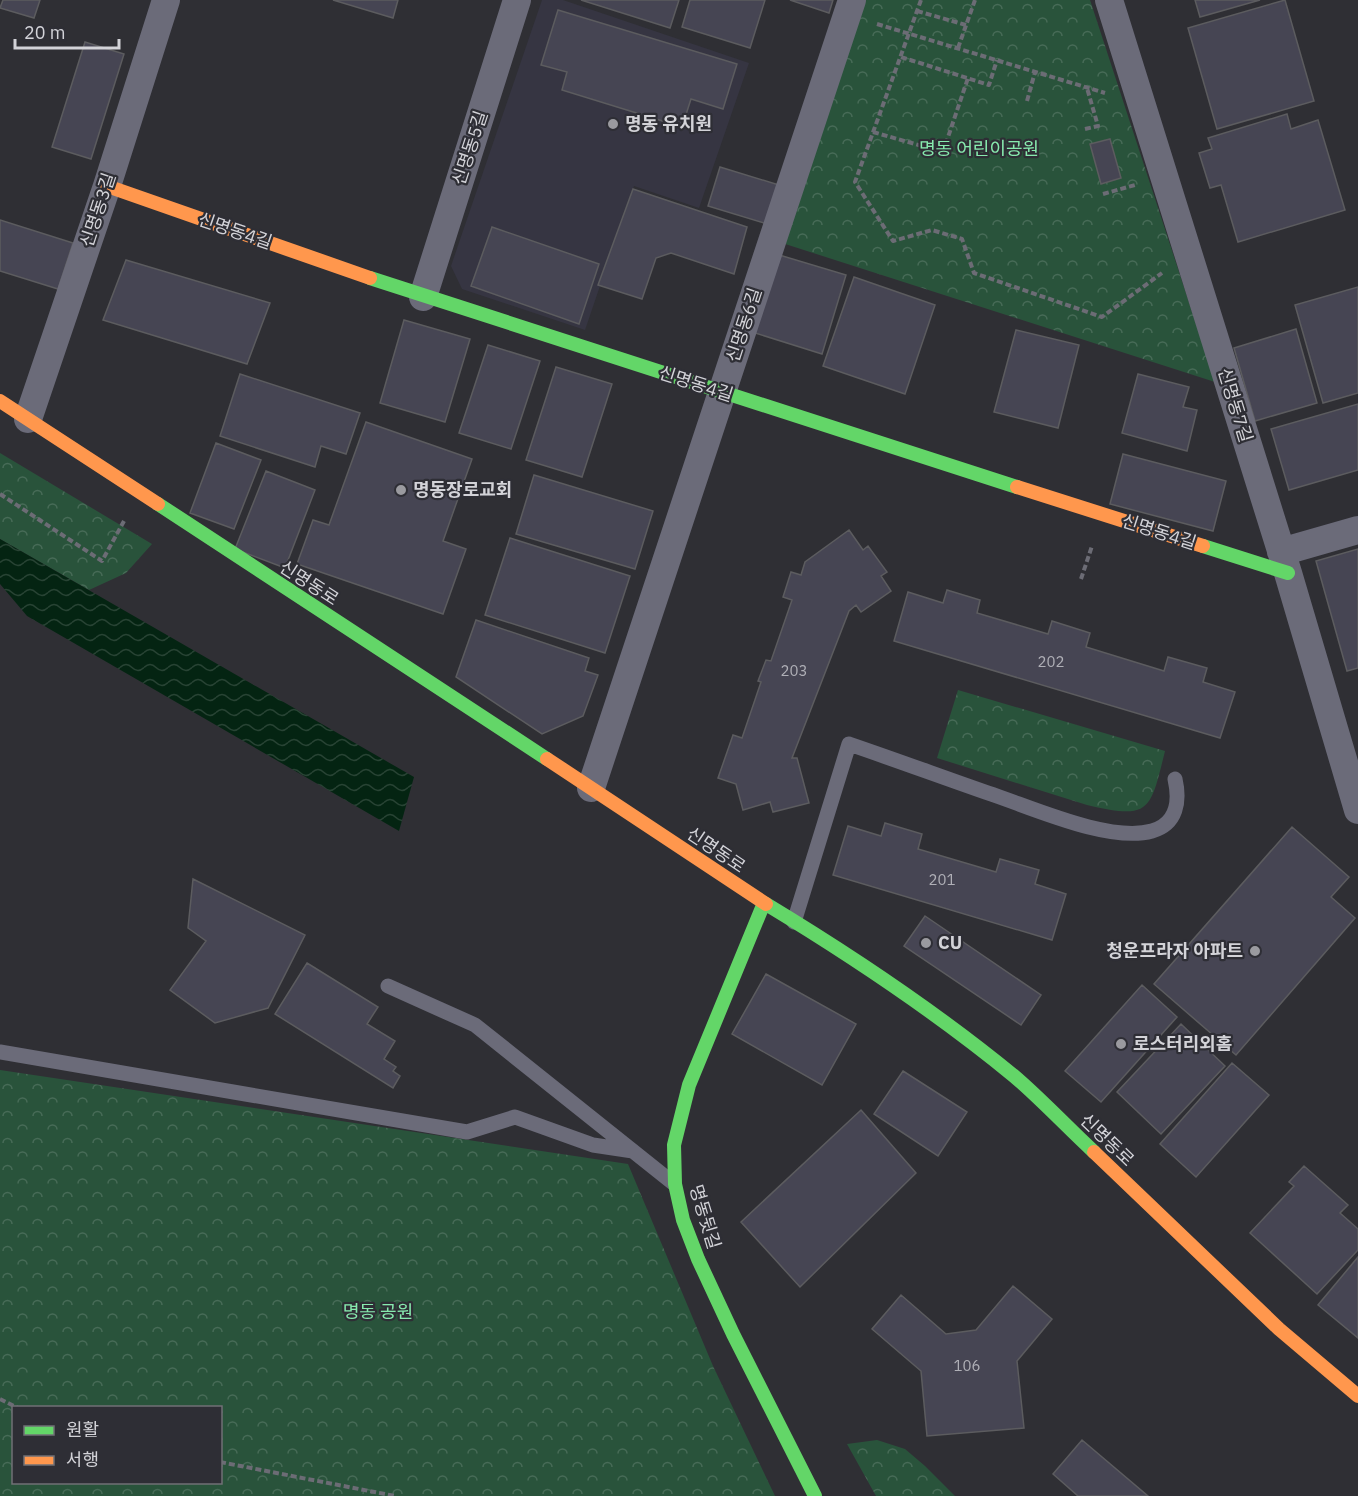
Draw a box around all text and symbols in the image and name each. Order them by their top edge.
scale bar [15,12,118,50]
text: 20 m [24,21,66,44]
street label: 신명동5길 [447,108,492,188]
place label: 명동 유치원 [625,112,712,135]
marker: 명동 유치원 [606,117,620,131]
park label: 명동 어린이공원 [919,137,1039,160]
street label: 신명동3길 [75,170,120,250]
street label: 신명동4길 [195,207,275,254]
street label: 신명동6길 [721,285,766,365]
street label: 신명동4길 [656,361,736,406]
street label: 신명동7길 [1213,365,1258,445]
place label: 명동장로교회 [413,478,512,501]
marker: 명동장로교회 [394,483,408,497]
street label: 신명동4길 [1119,509,1199,554]
street label: 신명동로 [275,555,343,610]
house number: 202 [1037,652,1065,671]
house number: 203 [780,661,808,680]
street label: 신명동로 [682,822,750,878]
house number: 201 [928,870,956,889]
place label: CU [938,931,962,954]
marker: CU [919,936,933,950]
place label: 청운프라자 아파트 [1106,939,1243,962]
marker: 청운프라자 아파트 [1248,944,1262,958]
place label: 로스터리외홈 [1133,1032,1232,1055]
marker: 로스터리외홈 [1114,1037,1128,1051]
street label: 신명동로 [1076,1108,1139,1171]
street label: 명동뒷길 [685,1182,726,1252]
park label: 명동 공원 [343,1300,413,1323]
house number: 106 [953,1356,981,1375]
legend [12,1406,222,1484]
text: 원활 [66,1418,99,1441]
text: 서행 [66,1448,99,1471]

